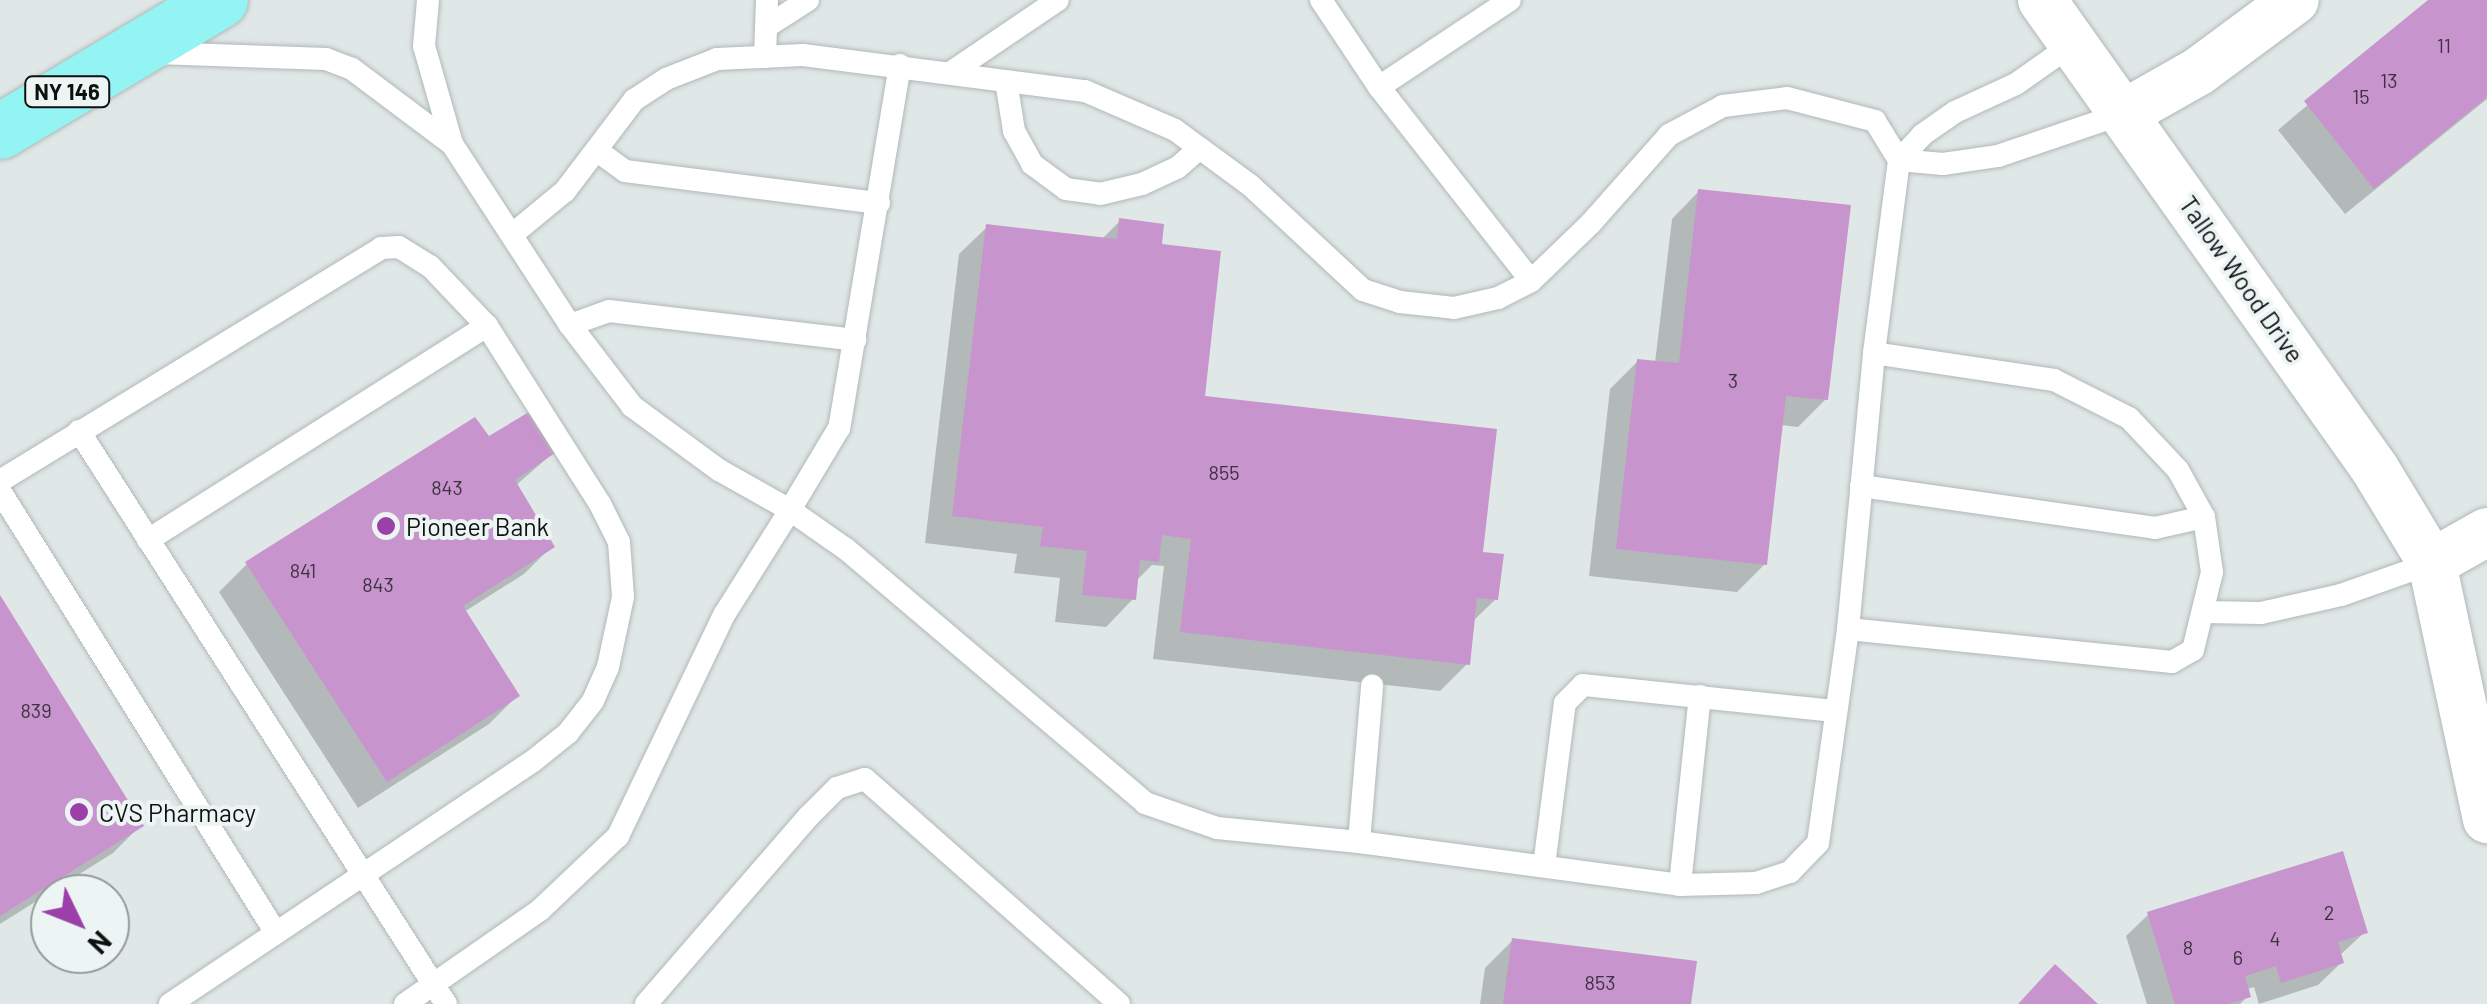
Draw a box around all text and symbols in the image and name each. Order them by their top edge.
house number: 11 [2437,33,2451,57]
house number: 13 [2380,68,2398,92]
road number: NY 146 [22,75,112,109]
house number: 15 [2352,84,2370,108]
street label: Tallow Wood Drive [2173,190,2311,368]
house number: 3 [1728,368,1738,392]
house number: 855 [1209,460,1239,484]
house number: 843 [431,475,463,499]
place label: Pioneer Bank [406,511,549,541]
marker: Pioneer Bank [375,515,397,537]
house number: 841 [290,558,316,582]
house number: 843 [362,572,394,596]
house number: 839 [20,698,52,722]
place label: CVS Pharmacy [99,797,256,827]
marker: CVS Pharmacy [68,801,90,823]
north arrow [30,874,130,974]
house number: 2 [2324,900,2334,924]
text: N [82,925,119,962]
house number: 4 [2269,926,2281,950]
house number: 8 [2183,935,2193,959]
house number: 6 [2233,945,2243,969]
house number: 853 [1585,970,1615,994]

